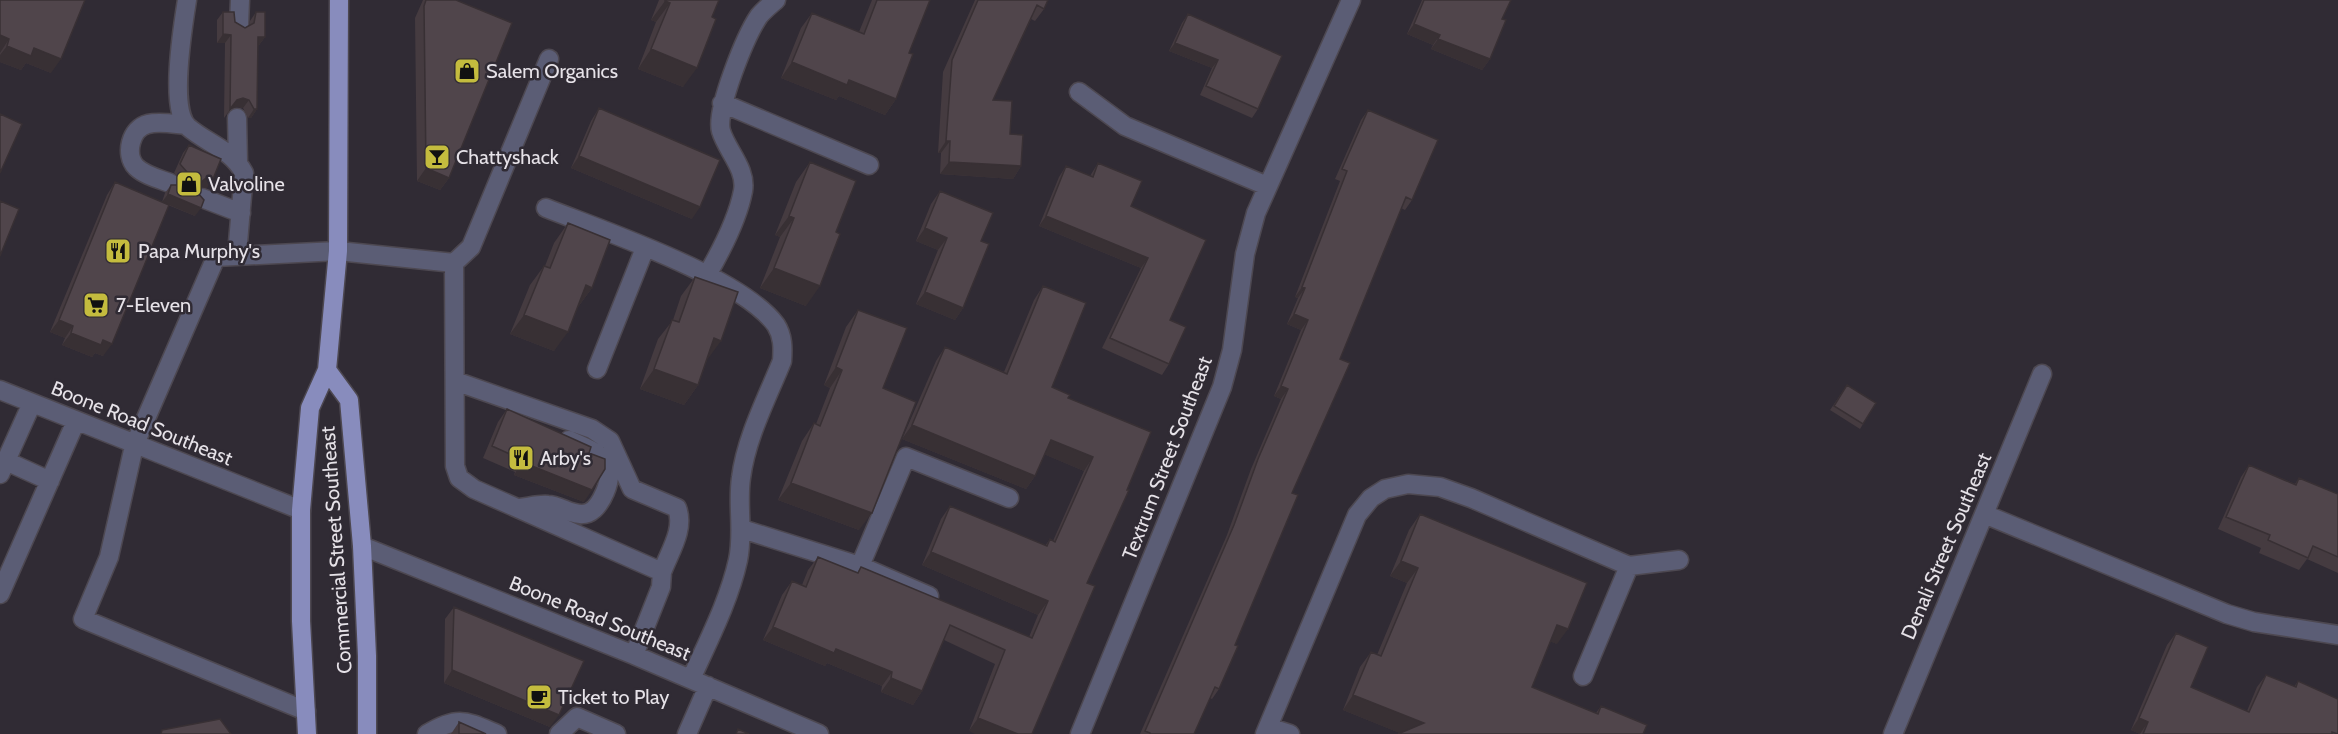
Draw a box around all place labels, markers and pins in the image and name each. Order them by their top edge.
shop icon: Salem Organics [452,56,482,86]
place label: Salem Organics [486,59,618,83]
bar icon: Chattyshack [422,142,452,172]
place label: Chattyshack [456,145,559,169]
shop icon: Valvoline [174,169,204,199]
place label: Valvoline [208,172,285,196]
restaurant icon: Papa Murphy's [103,236,133,266]
place label: Papa Murphy's [138,239,260,263]
supermarket icon: 7-Eleven [81,290,111,320]
place label: 7-Eleven [116,293,191,317]
restaurant icon: Arby's [506,443,536,473]
place label: Arby's [540,446,591,470]
cafe icon: Ticket to Play [524,682,554,712]
place label: Ticket to Play [558,685,669,709]

